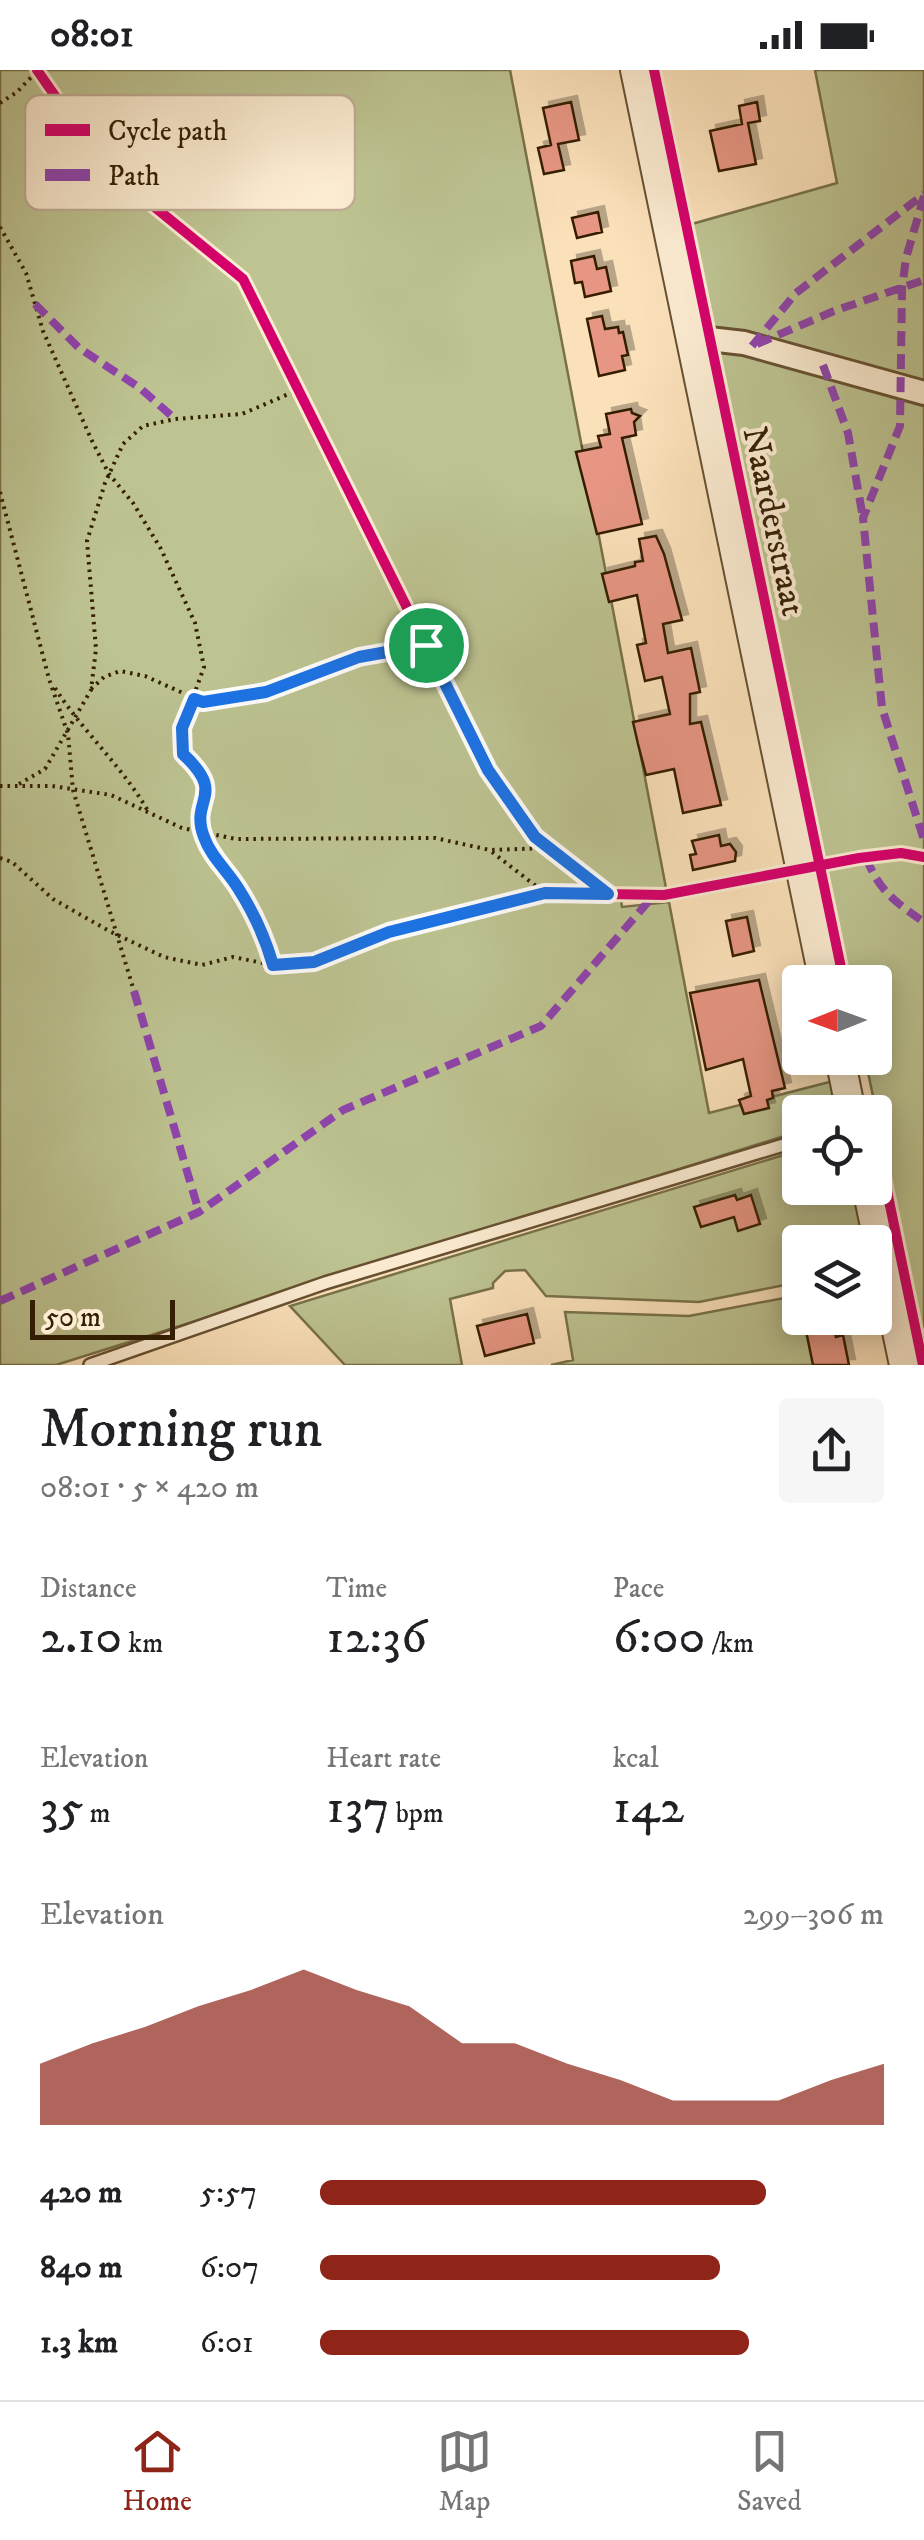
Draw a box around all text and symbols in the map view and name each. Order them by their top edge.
text: 08:01 [50,11,134,59]
legend [25,95,355,210]
text: Cycle path [108,114,227,149]
text: Path [108,159,160,194]
street label: Naarderstraat [732,423,815,620]
pin [384,603,469,688]
icon: arrive [399,618,454,673]
north arrow [782,965,892,1075]
map controls [782,965,892,1335]
button: locate [782,1095,892,1205]
button: layers [782,1225,892,1335]
scale bar [30,1295,175,1340]
text: 50 m [45,1300,101,1335]
text: Morning run [40,1396,322,1465]
button: share [779,1398,884,1503]
text: 08:01 · 5 × 420 m [40,1468,259,1508]
text: Distance [40,1571,136,1606]
text: Time [326,1571,387,1606]
text: Pace [613,1571,664,1606]
text: 2.10 [40,1606,122,1669]
text: 12:36 [326,1606,427,1669]
text: 6:00 [613,1606,706,1669]
text: km [122,1626,163,1661]
text: /km [706,1626,754,1661]
text: Elevation [40,1741,148,1776]
text: Heart rate [326,1741,441,1776]
text: kcal [613,1741,659,1776]
text: 35 [40,1776,84,1839]
text: 137 [326,1776,390,1839]
text: 142 [613,1776,684,1839]
text: m [84,1796,111,1831]
text: bpm [390,1796,444,1831]
text: Elevation [40,1895,164,1935]
text: 299–306 m [743,1895,884,1935]
text: 420 m [40,2173,122,2213]
text: 5:57 [200,2173,257,2213]
text: 840 m [40,2248,123,2288]
text: 6:07 [200,2248,259,2288]
text: 1.3 km [40,2323,118,2363]
text: 6:01 [200,2323,254,2363]
tab: Home [123,2424,192,2519]
tab: Map [437,2424,492,2519]
tab: Saved [737,2424,801,2519]

